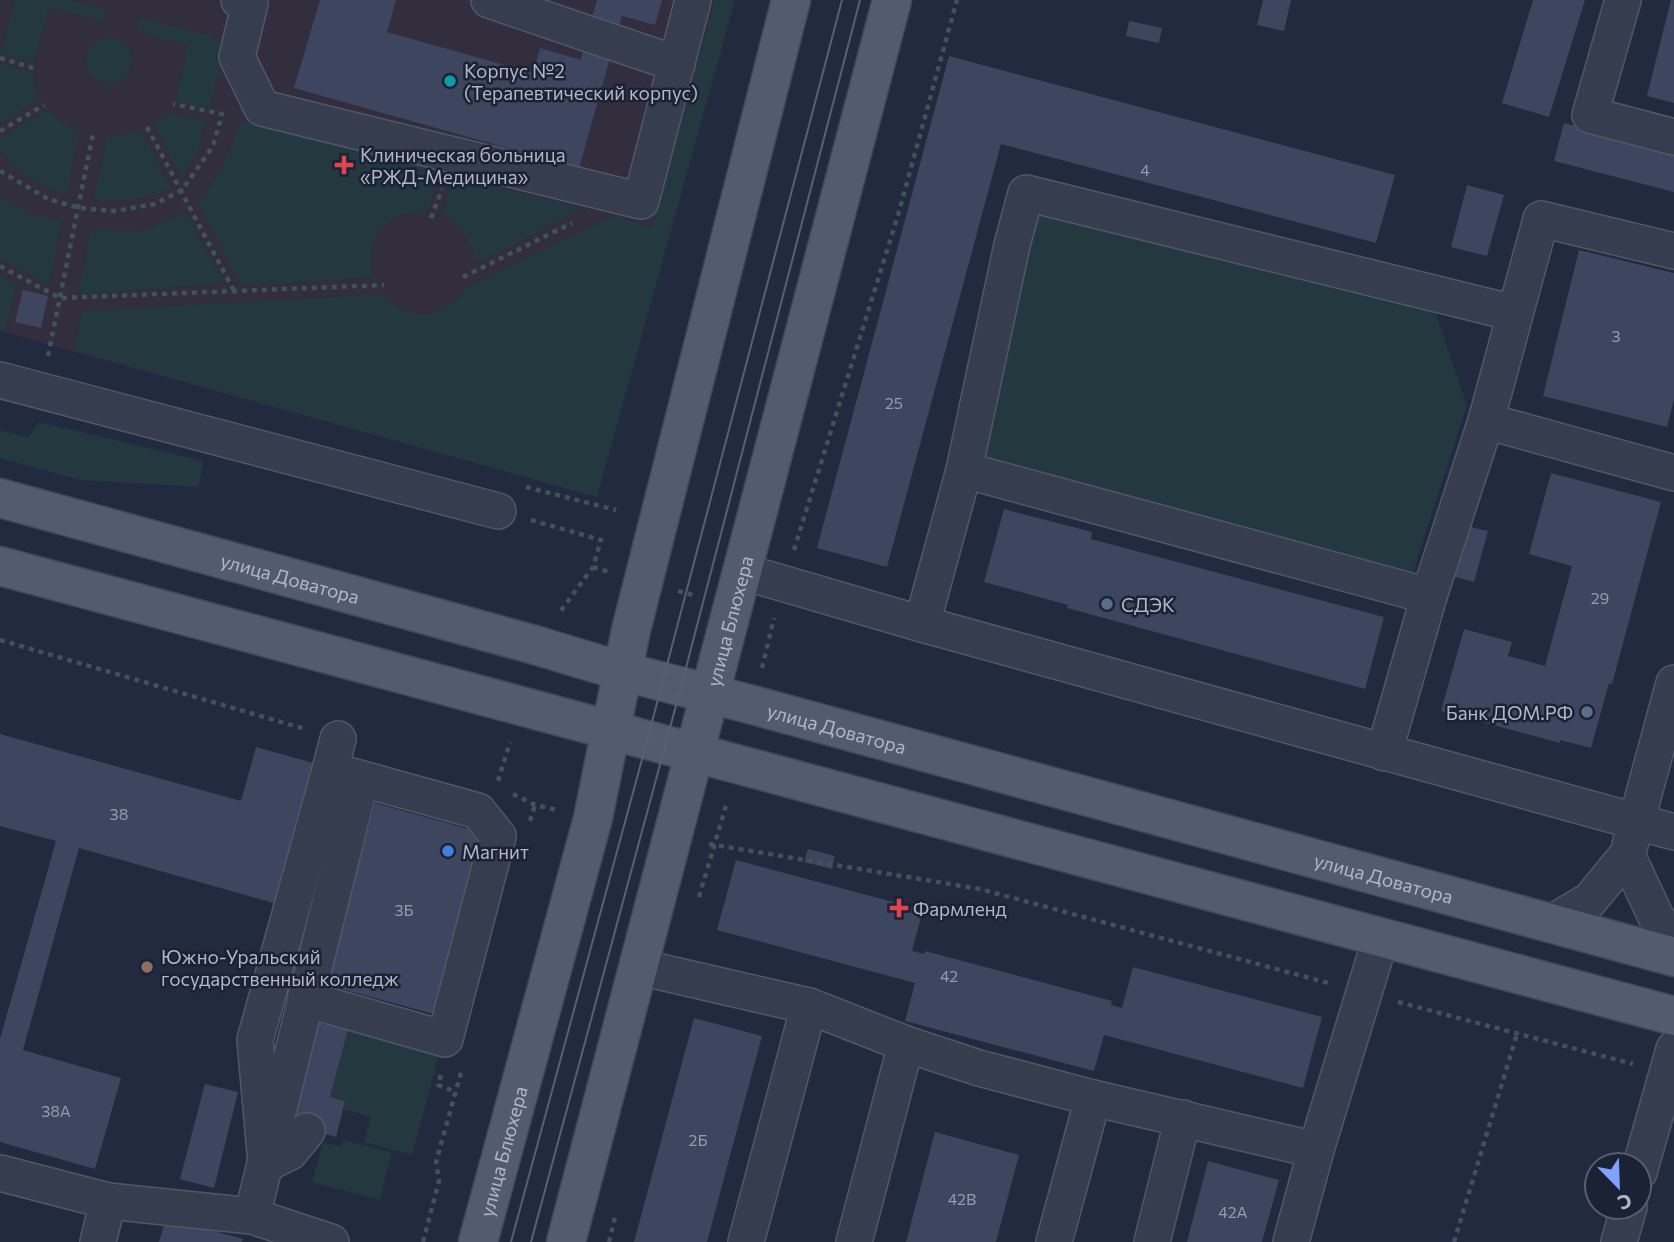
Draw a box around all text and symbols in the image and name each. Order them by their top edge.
place label: Корпус №2 (Терапевтический корпус) [464,59,698,104]
marker: Корпус №2 (Терапевтический корпус) [442,73,458,89]
place label: Клиническая больница «РЖД-Медицина» [360,143,566,188]
marker: Клиническая больница «РЖД-Медицина» [334,155,354,175]
house number: 4 [1140,160,1150,179]
house number: 3 [1611,326,1621,345]
house number: 25 [885,393,903,412]
street label: улица Доватора [218,548,362,608]
street label: улица Блюхера [701,553,757,689]
house number: 29 [1591,588,1609,607]
place label: СДЭК [1121,593,1175,616]
marker: СДЭК [1099,596,1115,612]
street label: улица Доватора [765,698,909,758]
place label: Банк ДОМ.РФ [1446,701,1573,724]
marker: Банк ДОМ.РФ [1579,704,1595,720]
house number: 38 [110,804,128,823]
place label: Магнит [462,840,529,863]
marker: Магнит [440,843,456,859]
street label: улица Доватора [1312,848,1456,908]
place label: Фармленд [913,897,1007,920]
house number: 3Б [394,900,414,919]
marker: Фармленд [891,900,907,916]
place label: Южно-Уральский государственный колледж [161,945,399,990]
marker: Южно-Уральский государственный колледж [139,959,155,975]
house number: 42 [940,966,958,985]
street label: улица Блюхера [474,1083,531,1219]
house number: 38А [41,1101,71,1120]
house number: 2Б [689,1130,707,1149]
north arrow [1583,1151,1653,1221]
house number: 42В [948,1189,976,1208]
text: С [1614,1189,1635,1215]
house number: 42А [1218,1202,1248,1221]

